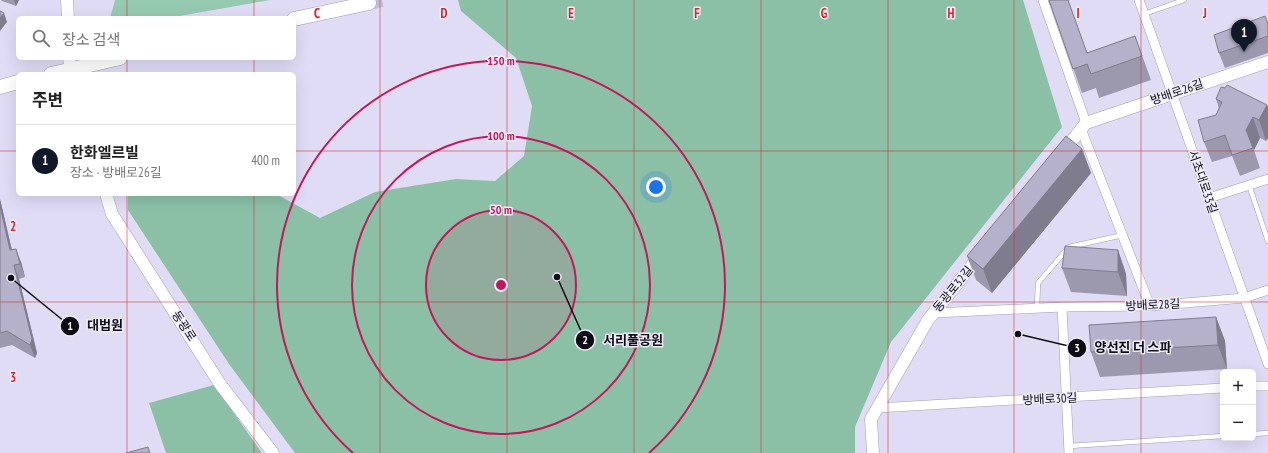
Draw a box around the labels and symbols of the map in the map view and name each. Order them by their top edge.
text: C [314,5,320,22]
text: D [441,5,448,22]
text: E [568,5,574,22]
text: F [694,5,700,22]
text: G [821,5,828,22]
text: H [948,5,955,22]
text: I [1076,5,1080,22]
text: J [1202,5,1207,22]
pin: 1 [1231,19,1257,52]
text: 150 m [487,53,515,68]
street label: 방배로26길 [1148,75,1205,108]
text: 100 m [487,128,515,143]
street label: 서초대로33길 [1186,148,1221,215]
your location [646,177,666,197]
text: 50 m [490,202,512,217]
text: 2 [10,218,16,235]
street label: 동광로32길 [929,263,976,315]
centre of rings [494,278,508,292]
street label: 방배로28길 [1125,296,1181,313]
street label: 동광로 [169,308,200,344]
callout: 대법원 [60,313,131,338]
text: 대법원 [87,317,123,334]
text: 1 [67,318,73,333]
callout: 서리풀공원 [575,328,671,353]
text: 2 [582,332,588,347]
text: 서리풀공원 [603,332,663,349]
callout: 양선진 더 스파 [1067,335,1180,360]
text: 양선진 더 스파 [1094,339,1172,356]
text: 3 [1074,340,1080,355]
text: 3 [10,369,16,386]
street label: 방배로30길 [1022,390,1078,407]

